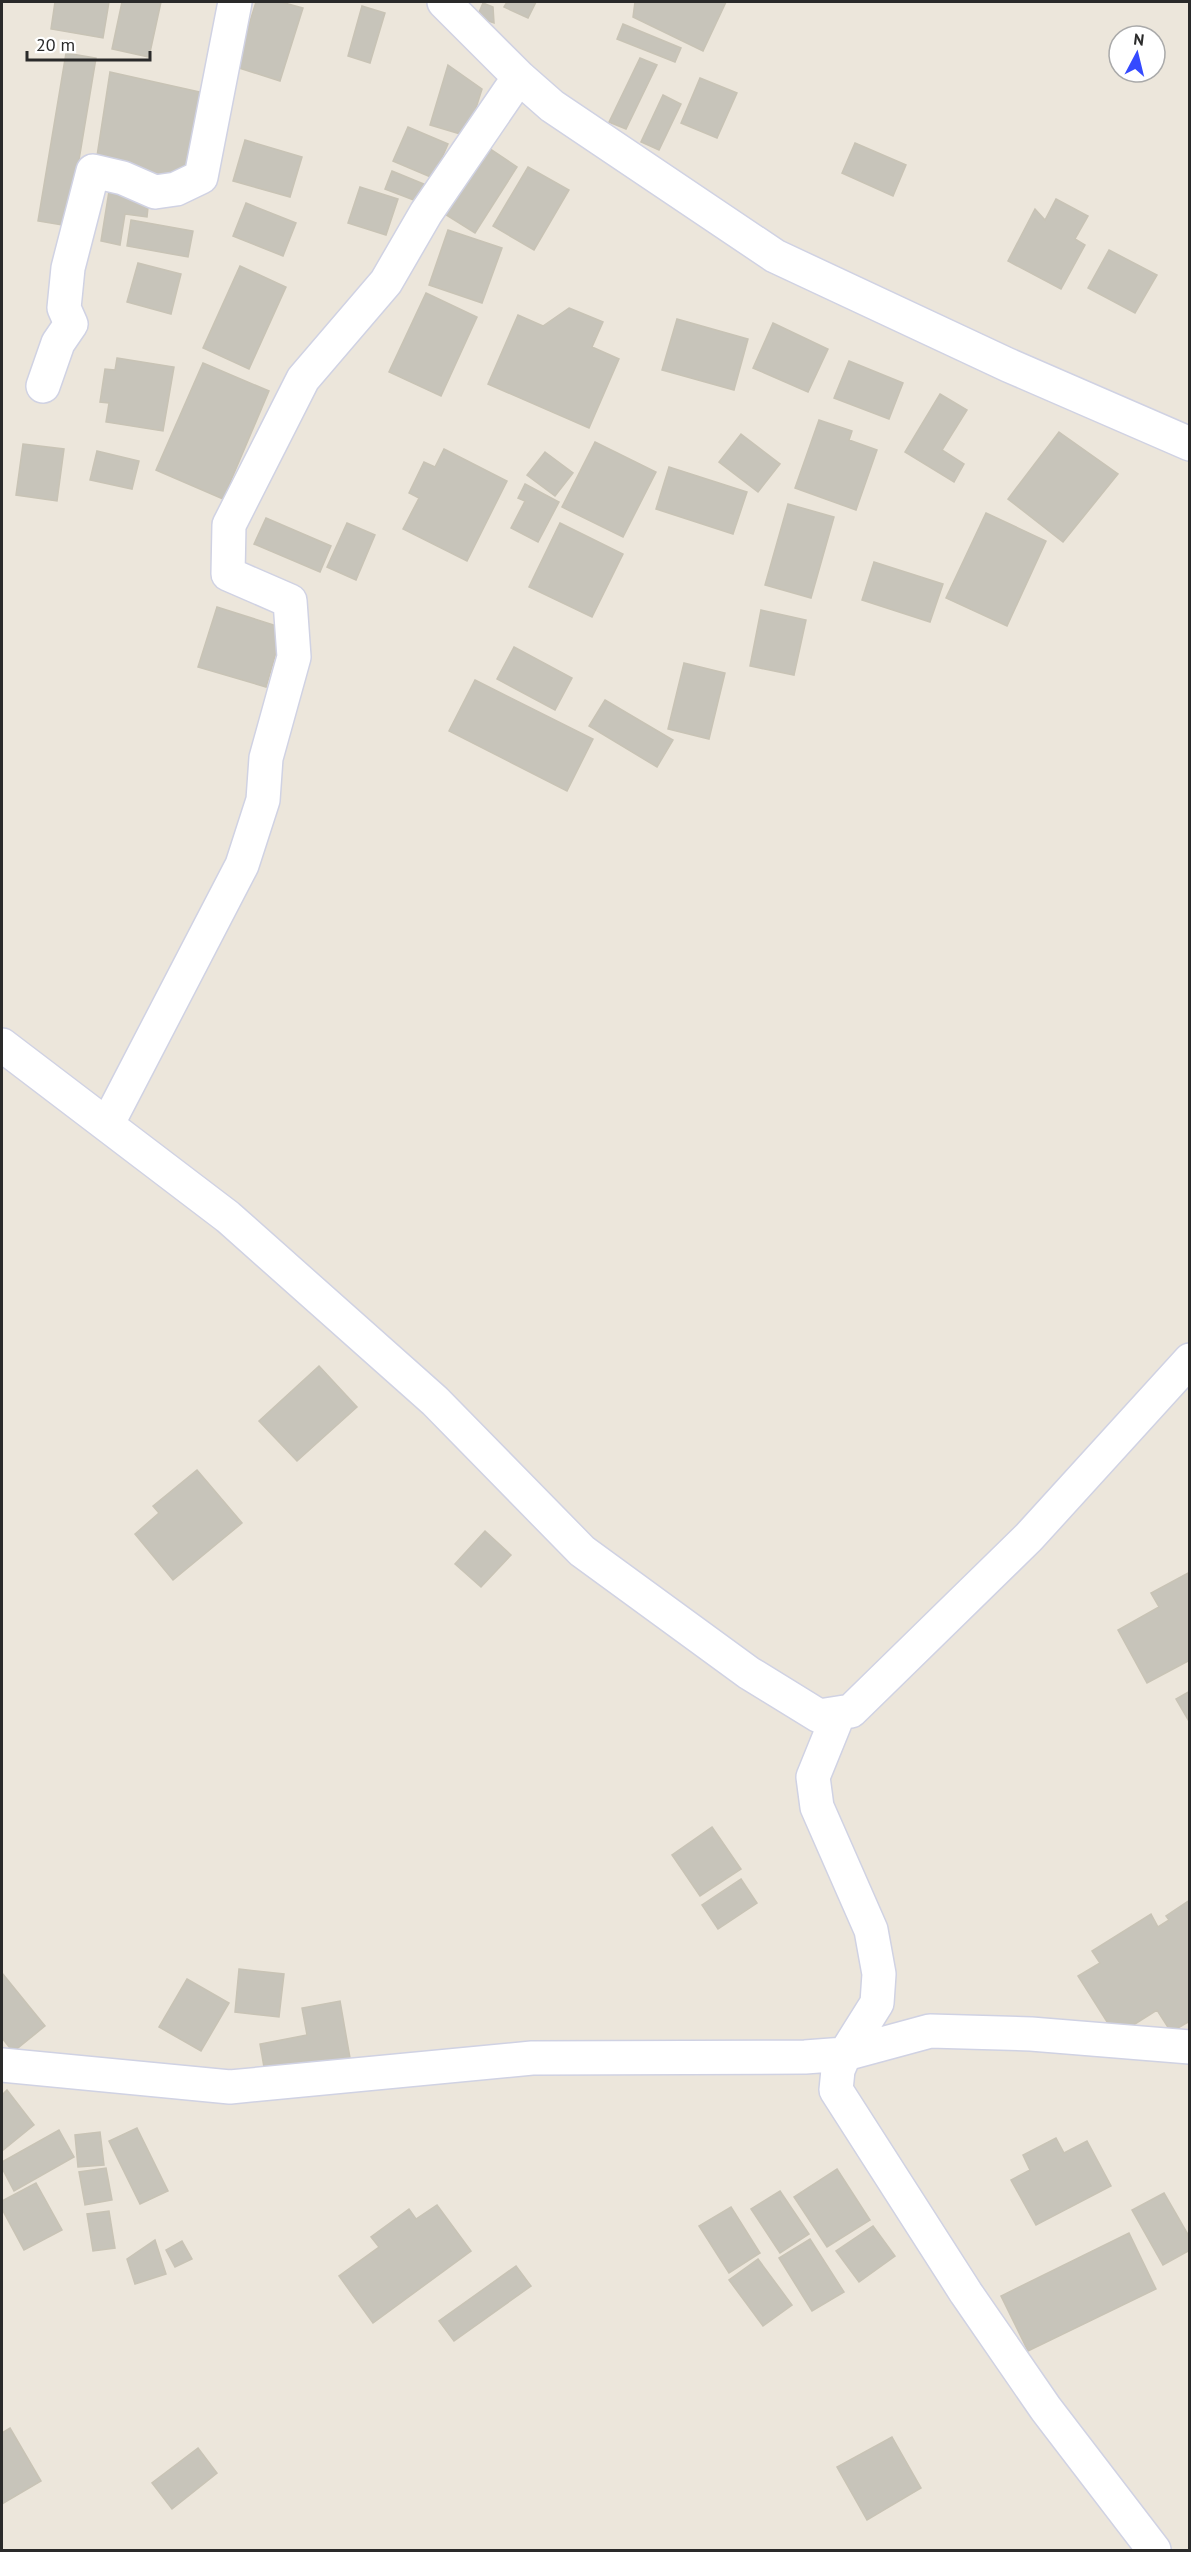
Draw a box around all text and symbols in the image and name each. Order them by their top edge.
scale bar [27,24,150,62]
north arrow [1107,24,1167,84]
text: N [1132,29,1145,50]
text: 20 m [36,33,75,56]

